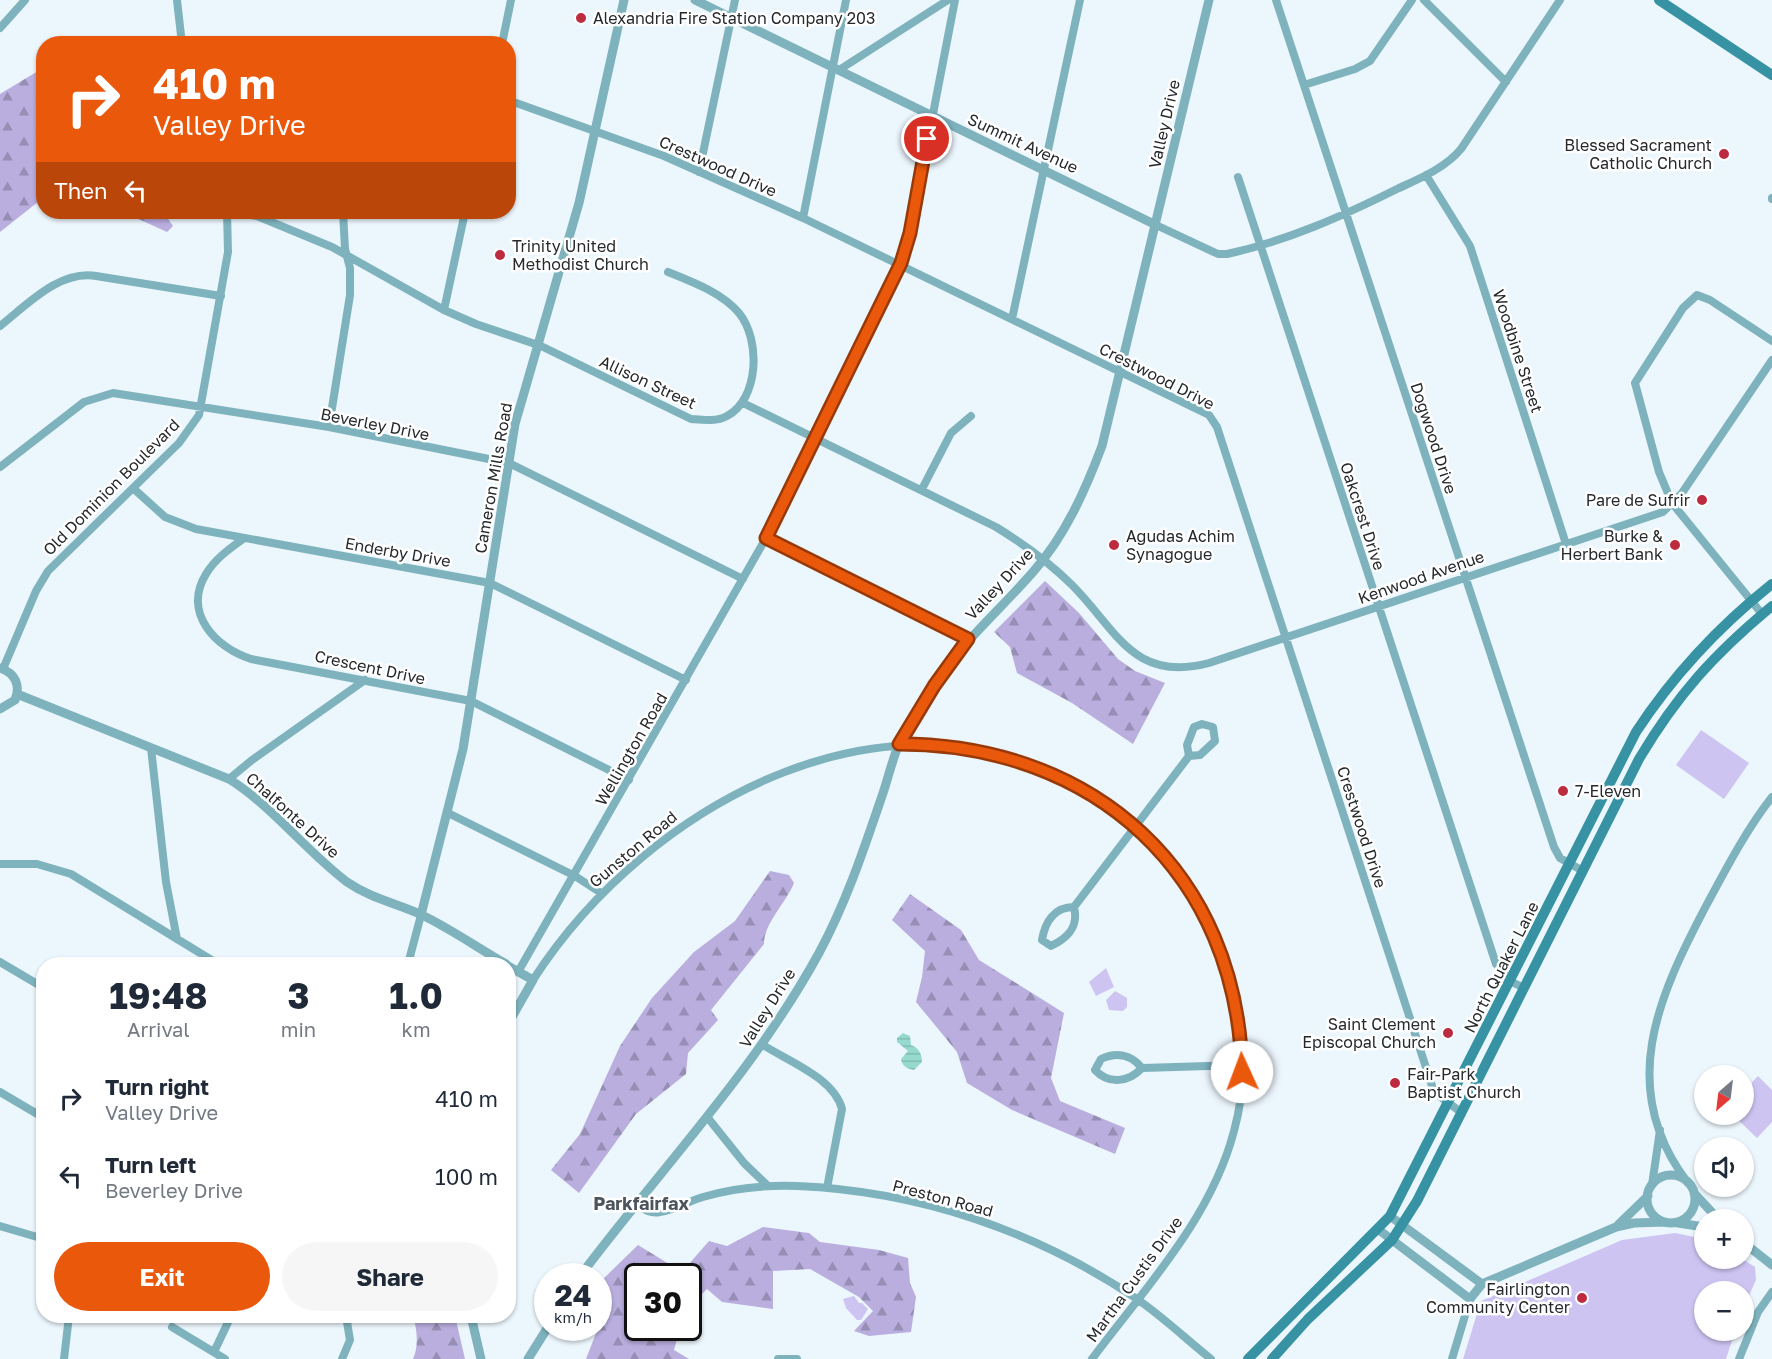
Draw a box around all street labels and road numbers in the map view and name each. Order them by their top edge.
street label: Valley Drive [1144,78,1184,170]
street label: Summit Avenue [965,109,1081,177]
street label: Crestwood Drive [656,131,780,201]
street label: Woodbine Street [1489,287,1547,415]
street label: Crestwood Drive [1096,338,1218,414]
street label: Allison Street [597,351,699,413]
street label: Dogwood Drive [1407,380,1461,496]
street label: Cameron Mills Road [470,401,516,555]
street label: Beverley Drive [319,404,431,444]
street label: Old Dominion Boulevard [39,415,183,559]
street label: Oakcrest Drive [1336,460,1390,572]
street label: Enderby Drive [344,533,452,571]
street label: Valley Drive [961,544,1037,624]
street label: Kenwood Avenue [1355,546,1487,608]
street label: Crescent Drive [313,646,427,688]
street label: Wellington Road [591,689,671,809]
street label: Crestwood Drive [1333,764,1391,890]
street label: Chalfonte Drive [242,768,344,862]
street label: Gunston Road [585,807,681,891]
street label: North Quaker Lane [1459,898,1543,1036]
street label: Valley Drive [735,964,799,1052]
street label: Preston Road [890,1175,996,1221]
street label: Martha Custis Drive [1082,1212,1186,1346]

